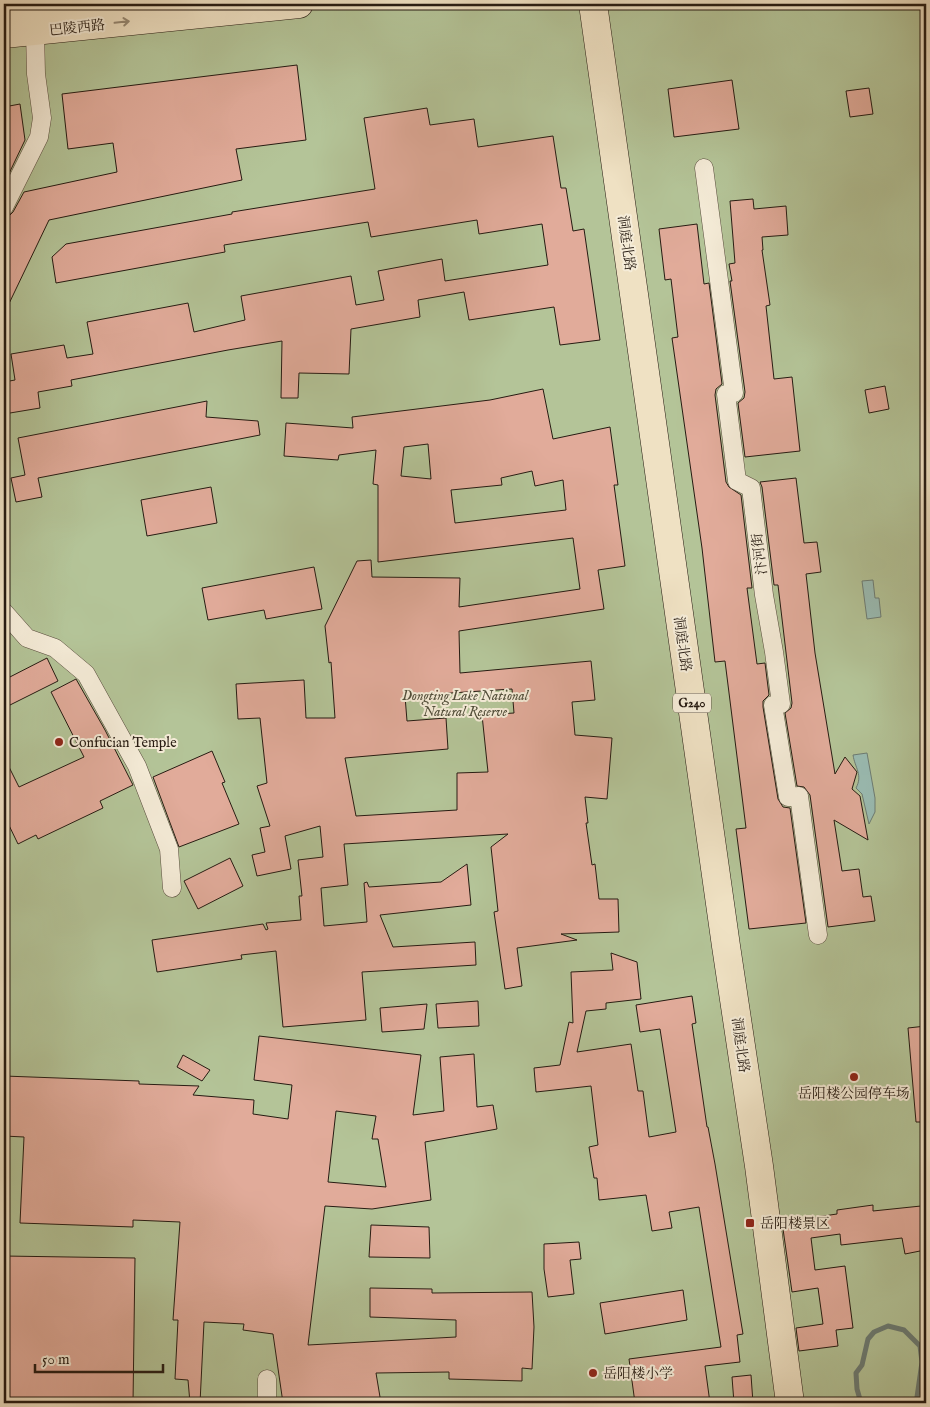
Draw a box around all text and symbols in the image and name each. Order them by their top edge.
street label: 巴陵西路 [48,16,106,40]
one-way arrow [114,17,130,27]
street label: 洞庭北路 [613,214,639,272]
street label: 汴河街 [749,532,771,576]
street label: 洞庭北路 [669,615,695,673]
park label: Dongting Lake National Natural Reserve [402,687,530,721]
road number: G240 [673,694,711,712]
place label: Confucian Temple [69,734,177,752]
marker: Confucian Temple [53,736,65,748]
street label: 洞庭北路 [727,1016,753,1074]
marker: 岳阳楼公园停车场 [848,1071,860,1083]
place label: 岳阳楼公园停车场 [798,1085,910,1103]
place label: 岳阳楼景区 [760,1215,830,1233]
marker: 岳阳楼景区 [744,1217,756,1229]
scale bar [35,1342,162,1374]
text: 50 m [42,1350,70,1369]
place label: 岳阳楼小学 [603,1365,673,1383]
marker: 岳阳楼小学 [587,1367,599,1379]

